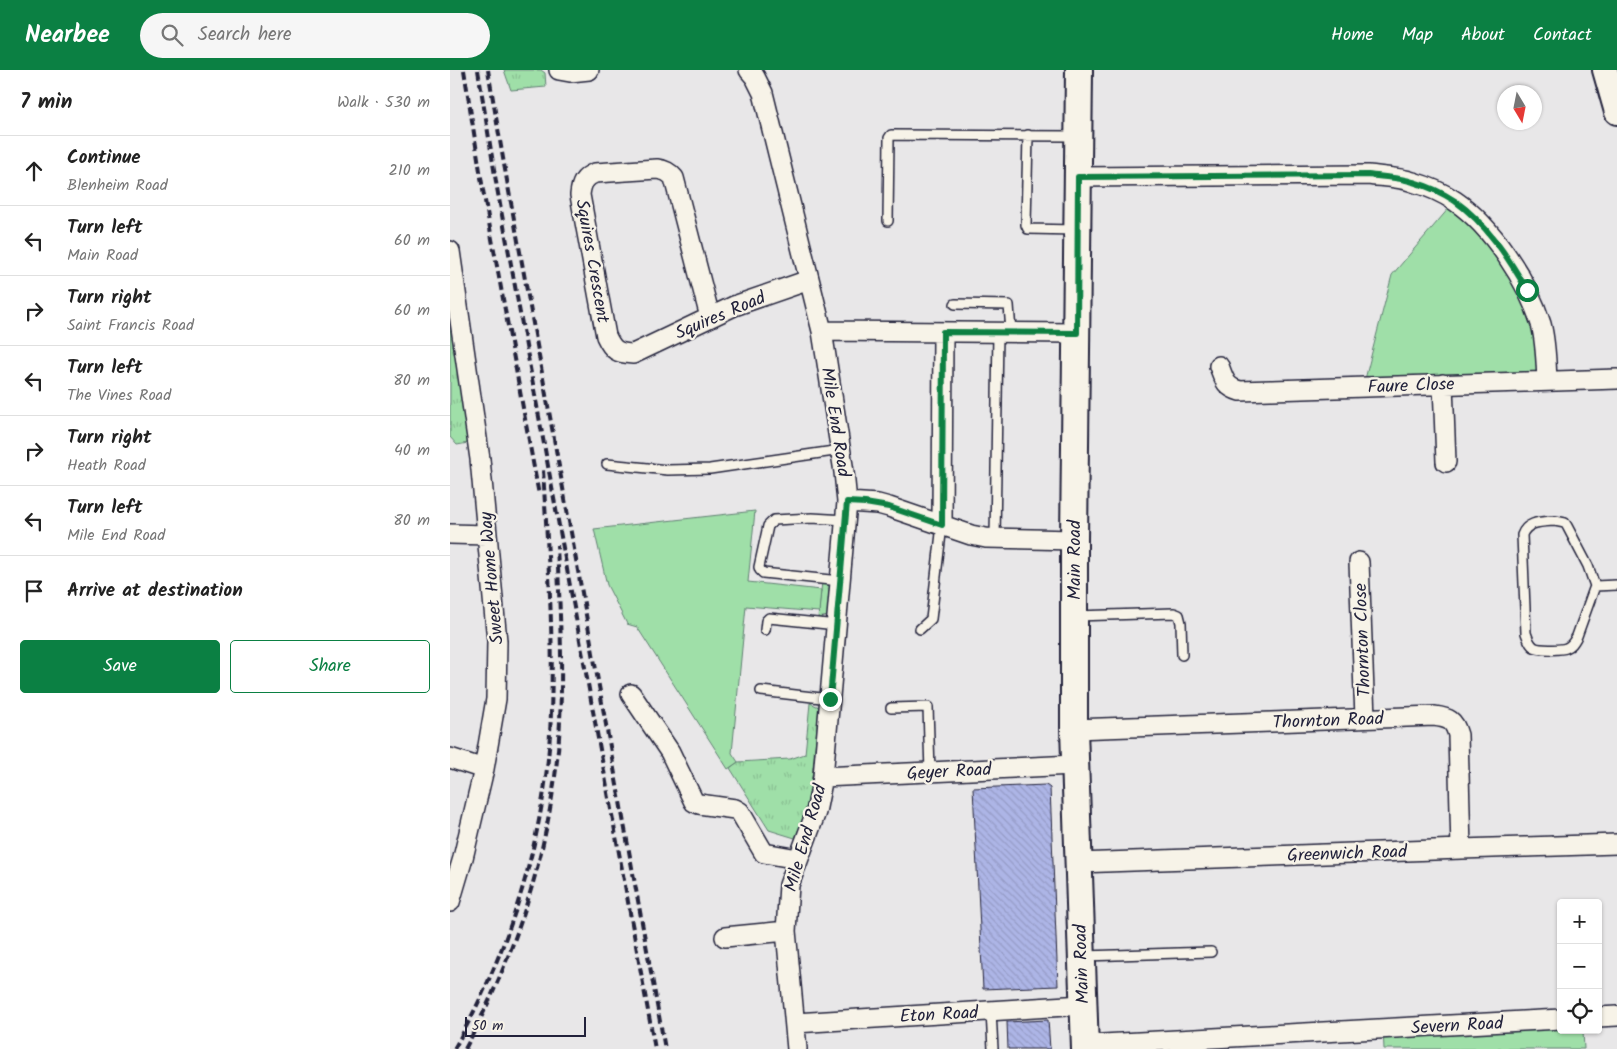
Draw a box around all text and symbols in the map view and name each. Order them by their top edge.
search box [140,13,490,58]
text: Nearbee [25,16,110,55]
text: Search here [198,20,292,50]
icon: search [158,21,186,49]
text: Home [1331,21,1374,50]
text: Map [1402,21,1433,50]
text: About [1461,21,1505,50]
text: Contact [1533,21,1592,50]
north arrow [1497,85,1542,130]
text: 7 min [20,86,72,119]
text: Walk · 530 m [337,90,430,115]
text: Continue [67,143,140,173]
icon: ahead [20,157,48,185]
text: 210 m [389,158,430,183]
text: Blenheim Road [67,173,168,198]
street label: Squires Crescent [566,197,617,326]
text: Turn left [67,213,142,243]
icon: left [20,227,48,255]
text: 60 m [394,228,430,253]
text: Main Road [67,243,138,268]
route start [1516,279,1539,302]
text: Turn right [67,283,152,313]
street label: Squires Road [671,284,771,348]
icon: right [20,297,48,325]
text: 60 m [394,298,430,323]
text: Saint Francis Road [67,313,194,338]
text: Turn left [67,353,142,383]
street label: Mile End Road [812,365,858,480]
icon: left [20,367,48,395]
text: 80 m [393,368,430,393]
street label: Faure Close [1367,370,1455,403]
text: The Vines Road [67,383,171,408]
text: Turn right [67,423,152,453]
icon: right [20,437,48,465]
text: 40 m [394,438,430,463]
text: Heath Road [67,453,146,478]
text: Turn left [67,493,142,523]
icon: left [20,507,48,535]
text: 80 m [393,508,430,533]
street label: Sweet Home Way [472,510,513,645]
street label: Main Road [1061,519,1090,600]
text: Mile End Road [67,523,165,548]
text: Arrive at destination [67,576,243,606]
icon: arrive [20,577,48,605]
street label: Thornton Close [1347,582,1380,697]
button: Save [20,640,220,693]
button: Share [230,640,430,693]
route end [819,688,842,711]
street label: Thornton Road [1272,705,1385,738]
street label: Geyer Road [906,756,993,789]
street label: Mile End Road [777,780,836,896]
street label: Greenwich Road [1287,838,1409,871]
map controls [1557,899,1602,1034]
button: + [1557,899,1602,944]
street label: Main Road [1067,923,1098,1004]
button: − [1557,944,1602,989]
button: locate [1557,989,1602,1034]
street label: Eton Road [899,999,980,1032]
street label: Severn Road [1410,1010,1505,1043]
scale bar [465,1014,586,1037]
text: 50 m [472,1015,503,1037]

